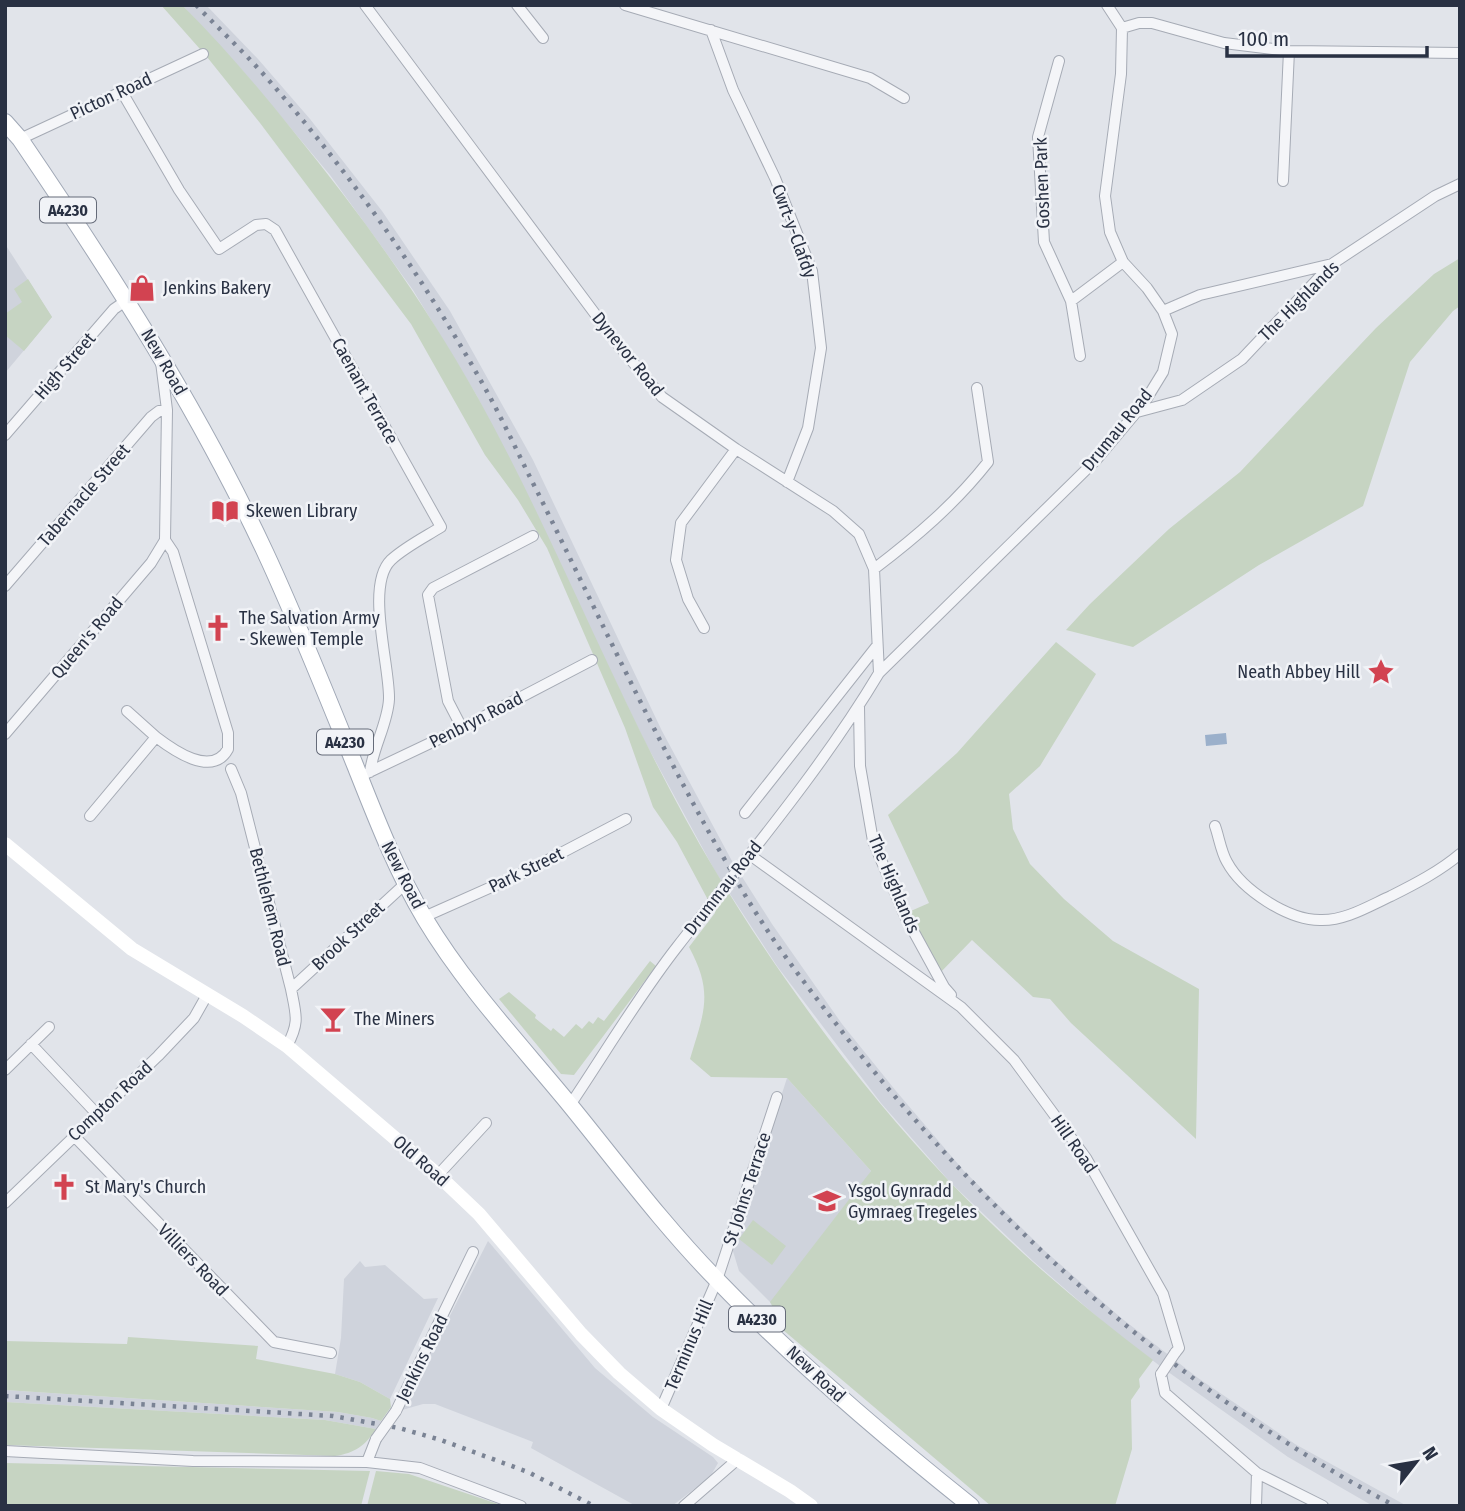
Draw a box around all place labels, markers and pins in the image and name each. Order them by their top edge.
shop icon: Jenkins Bakery [127,273,157,303]
place label: Jenkins Bakery [163,277,271,299]
library icon: Skewen Library [210,496,240,526]
place label: Skewen Library [246,500,357,522]
place label: The Salvation Army - Skewen Temple [239,607,380,650]
church icon: The Salvation Army - Skewen Temple [203,613,233,643]
place icon: Neath Abbey Hill [1366,657,1396,687]
place label: Neath Abbey Hill [1237,661,1360,683]
bar icon: The Miners [318,1004,348,1034]
place label: The Miners [354,1008,435,1030]
church icon: St Mary's Church [49,1172,79,1202]
place label: St Mary's Church [85,1176,206,1198]
place label: Ysgol Gynradd Gymraeg Tregeles [848,1180,977,1223]
school or university icon: Ysgol Gynradd Gymraeg Tregeles [812,1186,842,1216]

